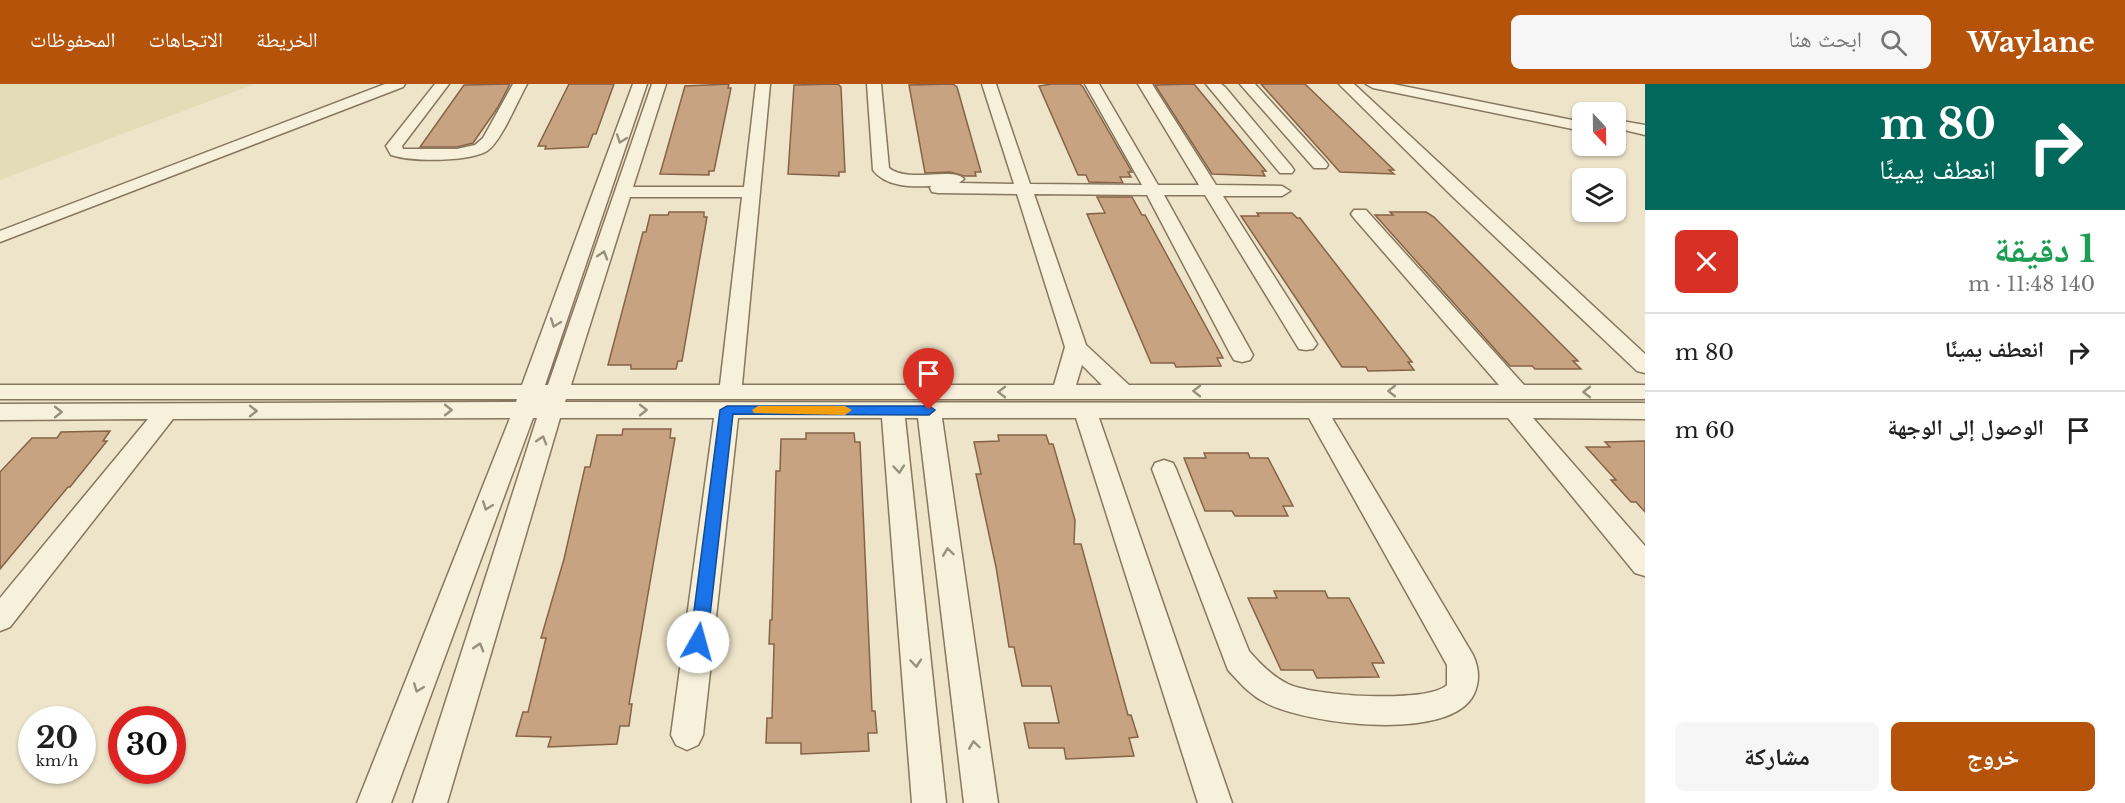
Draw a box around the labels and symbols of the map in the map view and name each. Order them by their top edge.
north arrow [1572,102,1626,156]
one-way arrow [615,133,628,144]
one-way arrow [596,250,608,261]
one-way arrow [550,317,563,328]
pin [903,348,954,410]
one-way arrow [1192,385,1201,397]
one-way arrow [1387,385,1396,397]
one-way arrow [997,386,1006,398]
one-way arrow [1582,386,1591,398]
one-way arrow [444,404,453,416]
one-way arrow [639,404,648,416]
one-way arrow [249,405,258,417]
one-way arrow [54,406,63,418]
one-way arrow [535,435,547,446]
one-way arrow [892,464,905,473]
one-way arrow [482,499,494,510]
one-way arrow [942,547,954,556]
position arrow [666,610,730,674]
one-way arrow [471,642,484,653]
one-way arrow [910,658,923,667]
one-way arrow [413,682,425,693]
speed limit sign: 30 [108,706,186,784]
one-way arrow [968,740,980,750]

